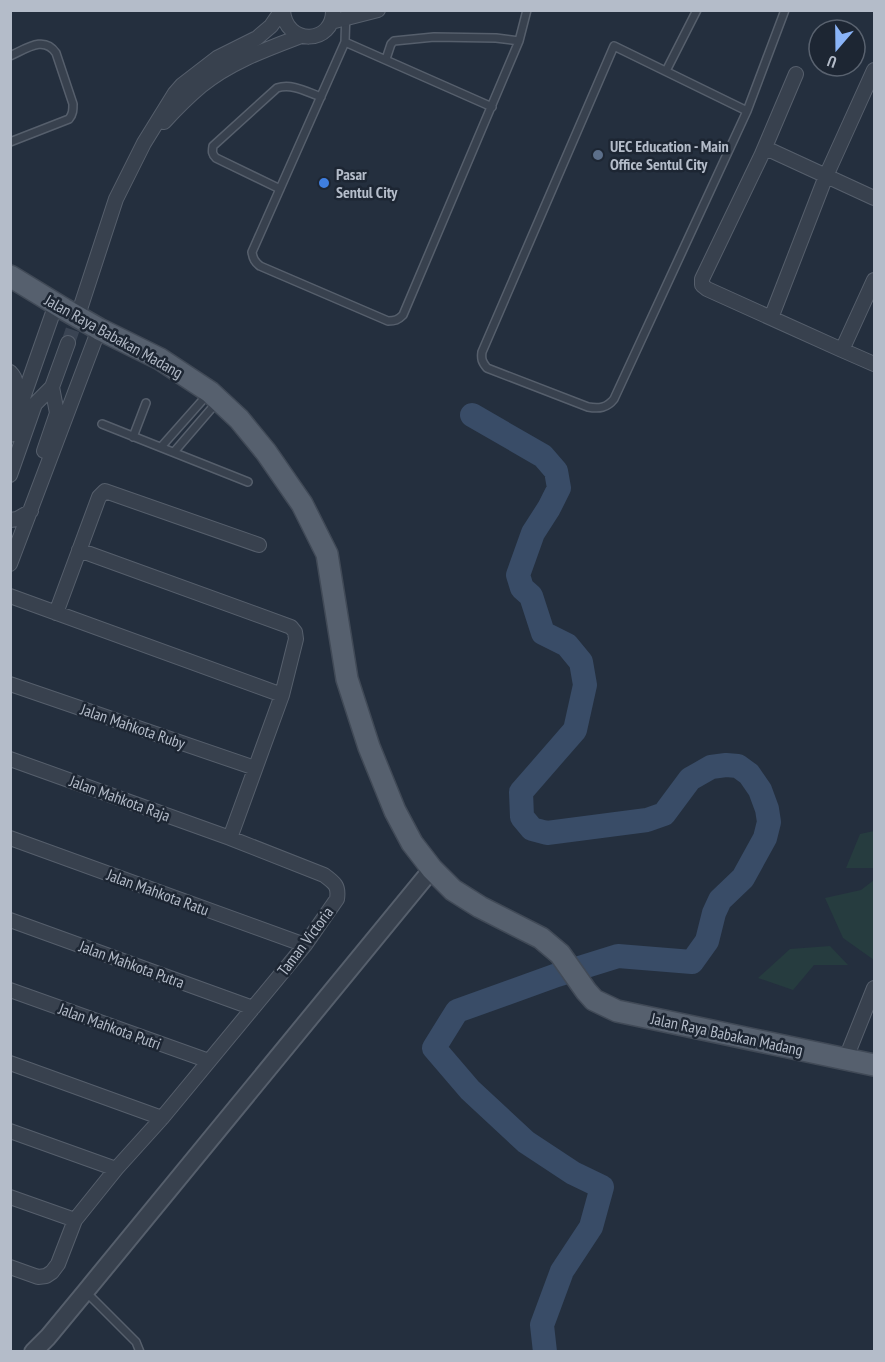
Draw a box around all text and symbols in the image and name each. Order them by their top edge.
north arrow [807,18,867,78]
text: U [825,51,839,73]
place label: UEC Education - Main Office Sentul City [610,136,729,174]
marker: UEC Education - Main Office Sentul City [591,148,605,162]
place label: Pasar Sentul City [336,164,398,202]
marker: Pasar Sentul City [317,176,331,190]
street label: Jalan Raya Babakan Madang [41,289,187,382]
street label: Jalan Mahkota Ruby [77,698,188,753]
street label: Jalan Mahkota Raja [66,770,173,825]
street label: Jalan Mahkota Ratu [103,864,212,920]
street label: Taman Victoria [273,903,337,979]
street label: Jalan Mahkota Putra [76,935,187,992]
street label: Jalan Mahkota Putri [55,998,164,1054]
street label: Jalan Raya Babakan Madang [648,1008,805,1060]

